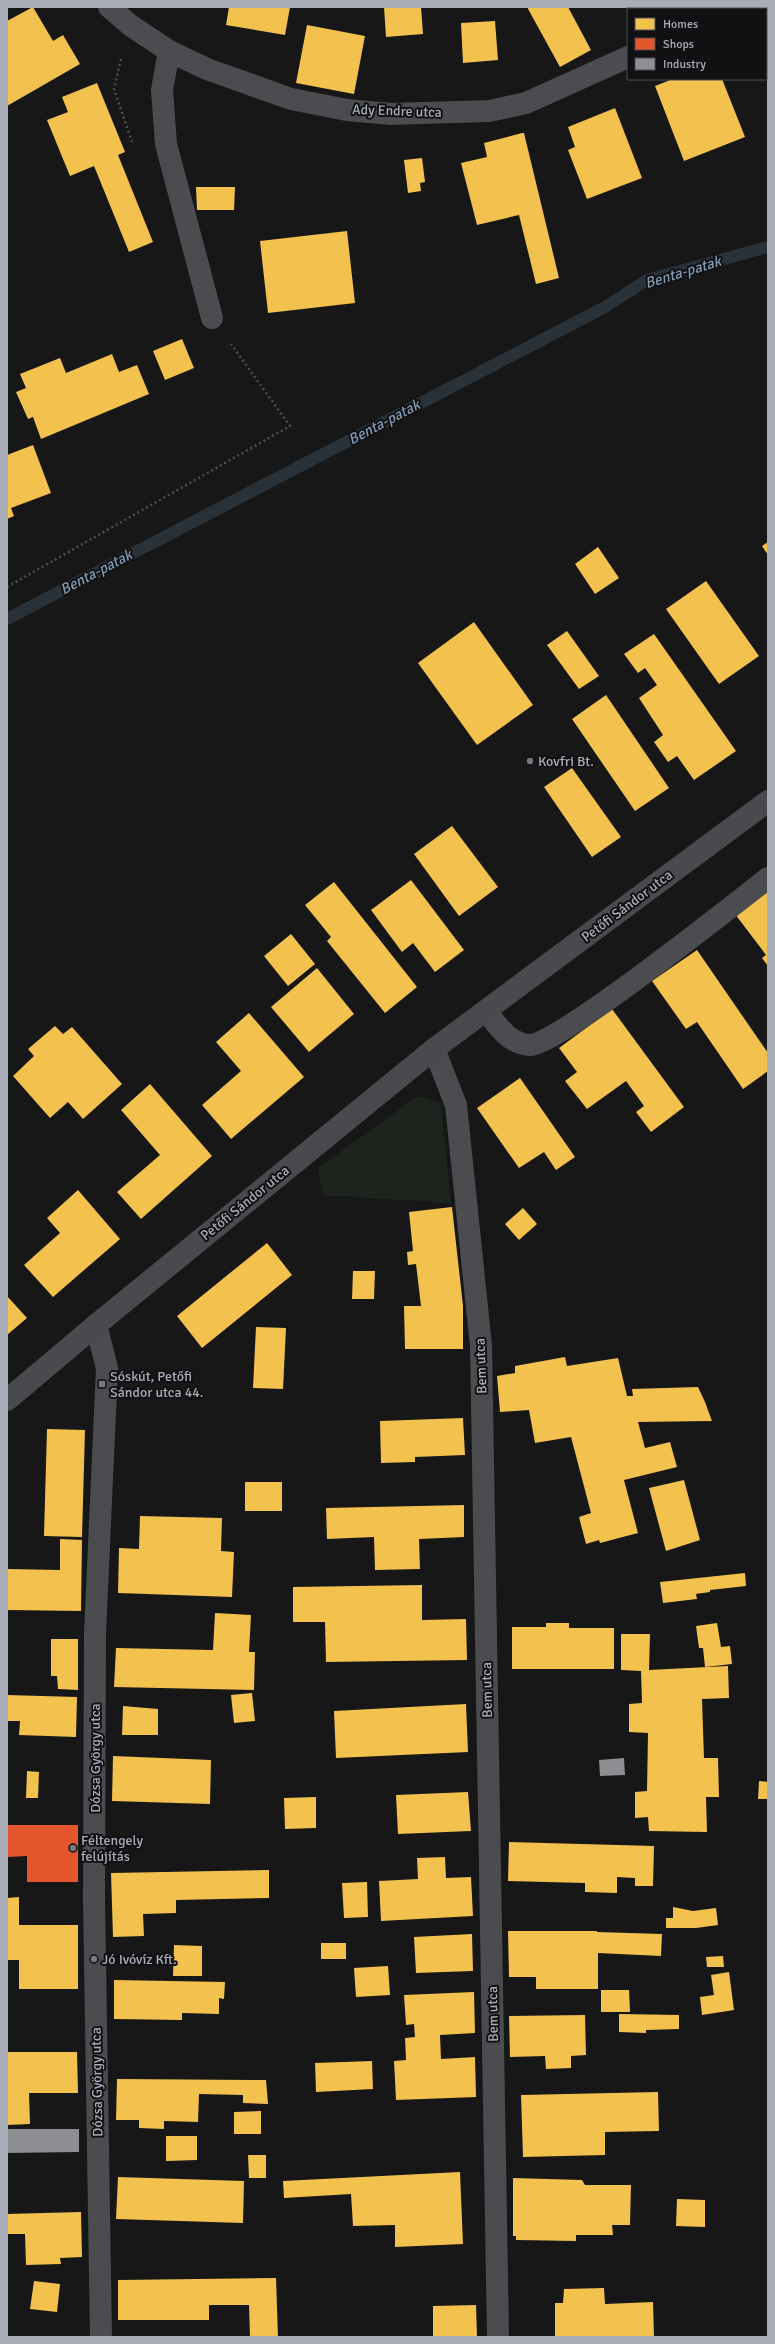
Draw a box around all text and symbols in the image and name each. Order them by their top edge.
legend [627,8,767,80]
text: Homes [663,17,698,32]
text: Shops [663,37,694,52]
text: Industry [663,57,706,72]
street label: Ady Endre utca [352,101,442,121]
water label: Benta-patak [643,251,725,292]
water label: Benta-patak [345,395,424,448]
water label: Benta-patak [57,545,136,598]
place label: Kovfri Bt. [538,753,594,770]
marker: Kovfri Bt. [525,756,535,766]
street label: Petőfi Sándor utca [578,866,676,946]
street label: Petőfi Sándor utca [197,1162,293,1244]
street label: Bem utca [472,1338,490,1394]
place label: Sóskút, Petőfi Sándor utca 44. [110,1368,203,1401]
marker: Sóskút, Petőfi Sándor utca 44. [97,1379,107,1389]
street label: Bem utca [478,1662,496,1718]
street label: Dózsa György utca [87,1703,104,1813]
place label: Féltengely felújítás [81,1832,144,1865]
marker: Féltengely felújítás [68,1843,78,1853]
place label: Jó Ivóvíz Kft. [102,1951,177,1968]
marker: Jó Ivóvíz Kft. [89,1954,99,1964]
street label: Bem utca [484,1986,502,2042]
street label: Dózsa György utca [88,2027,106,2137]

